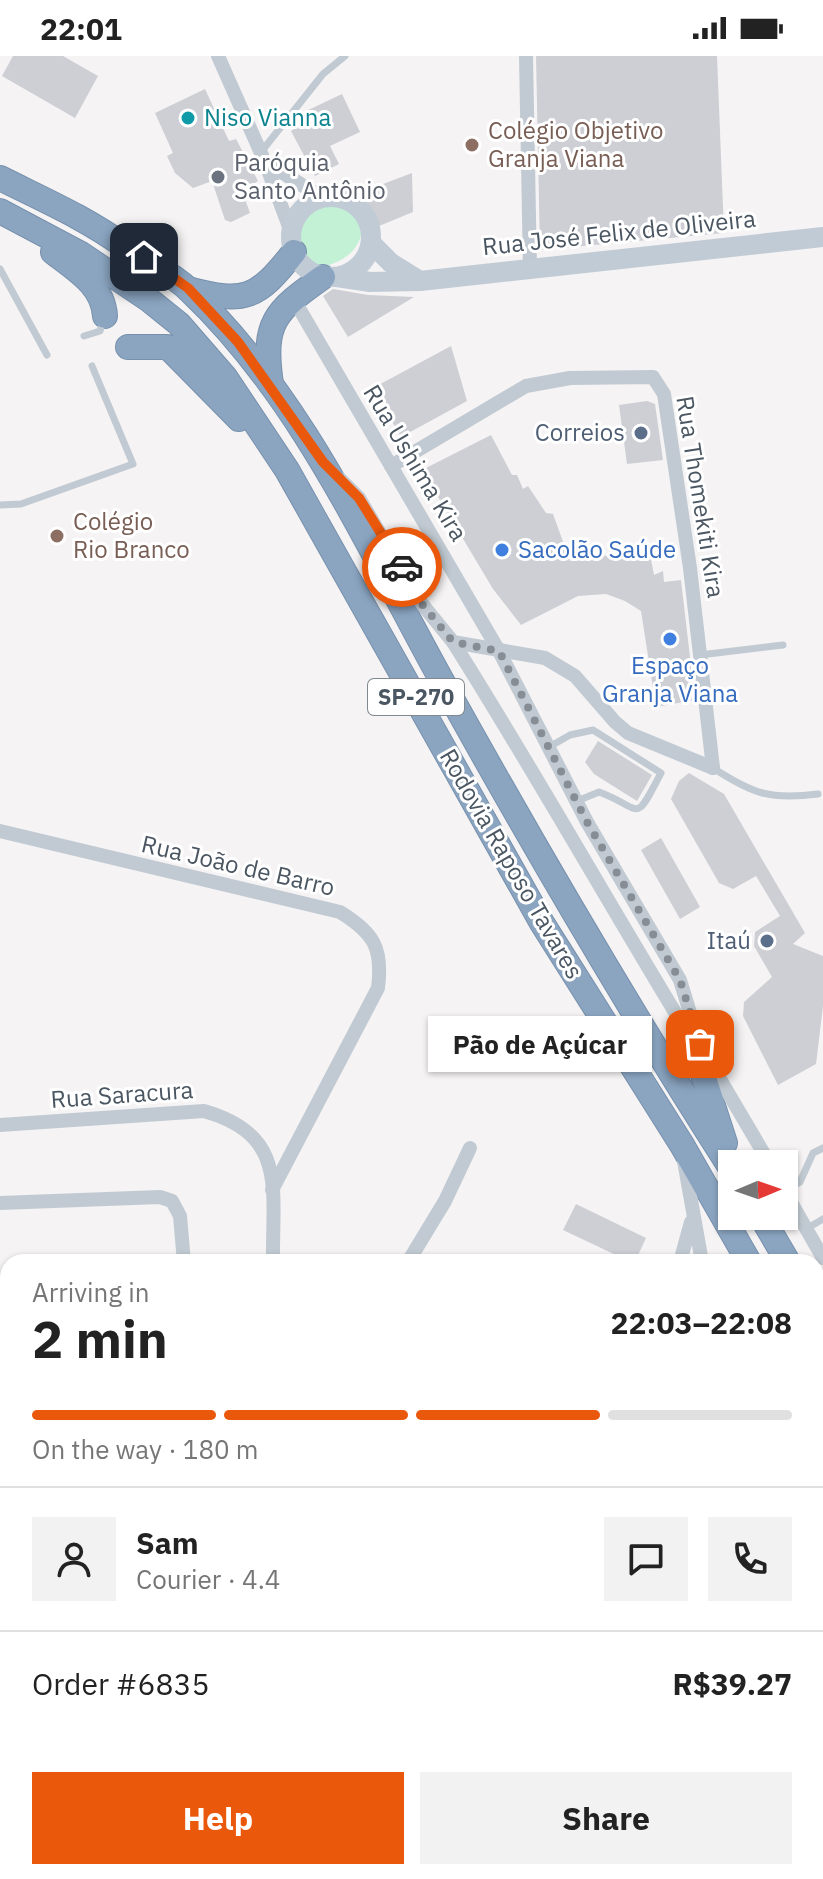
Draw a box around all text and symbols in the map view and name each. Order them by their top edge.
text: 22:01 [40,9,122,48]
place label: Niso Vianna [204,101,331,133]
marker: Niso Vianna [179,109,197,127]
place label: Colégio Objetivo Granja Viana [488,114,663,174]
marker: Colégio Objetivo Granja Viana [463,136,481,154]
place label: Paróquia Santo Antônio [234,146,386,206]
marker: Paróquia Santo Antônio [209,168,227,186]
street label: Rua José Felix de Oliveira [481,202,757,262]
pin [110,223,178,291]
icon: home [122,235,166,279]
street label: Rua Ushima Kira [356,378,475,547]
street label: Rua Thomekiti Kira [669,394,733,600]
place label: Correios [535,416,625,448]
marker: Correios [632,424,650,442]
place label: Colégio Rio Branco [73,505,190,565]
marker: Colégio Rio Branco [48,527,66,545]
courier [362,527,442,607]
place label: Sacolão Saúde [518,533,676,565]
marker: Sacolão Saúde [493,541,511,559]
icon: car [380,545,424,589]
marker: Espaço Granja Viana [661,630,679,648]
place label: Espaço Granja Viana [602,649,738,709]
road number: SP-270 [368,679,464,715]
street label: Rodovia Raposo Tavares [433,743,591,984]
street label: Rua João de Barro [139,827,338,903]
place label: Itaú [707,924,751,956]
marker: Itaú [758,932,776,950]
pin [666,1010,734,1078]
callout: Pão de Açúcar [428,1016,652,1072]
icon: bag [678,1022,722,1066]
text: Pão de Açúcar [453,1027,627,1061]
street label: Rua Saracura [49,1073,195,1115]
north arrow [718,1150,798,1230]
map controls [718,1150,798,1230]
text: Arriving in [32,1275,149,1309]
text: 22:03–22:08 [611,1303,792,1342]
text: 2 min [32,1305,168,1372]
text: On the way · 180 m [32,1432,258,1466]
button: person [32,1517,116,1601]
button: chat [604,1517,688,1601]
button: phone [708,1517,792,1601]
text: Sam [136,1523,199,1562]
text: Courier · 4.4 [136,1562,280,1596]
text: Order #6835 [32,1664,209,1703]
text: R$39.27 [672,1664,792,1703]
button: Help [32,1772,404,1864]
button: Share [420,1772,792,1864]

